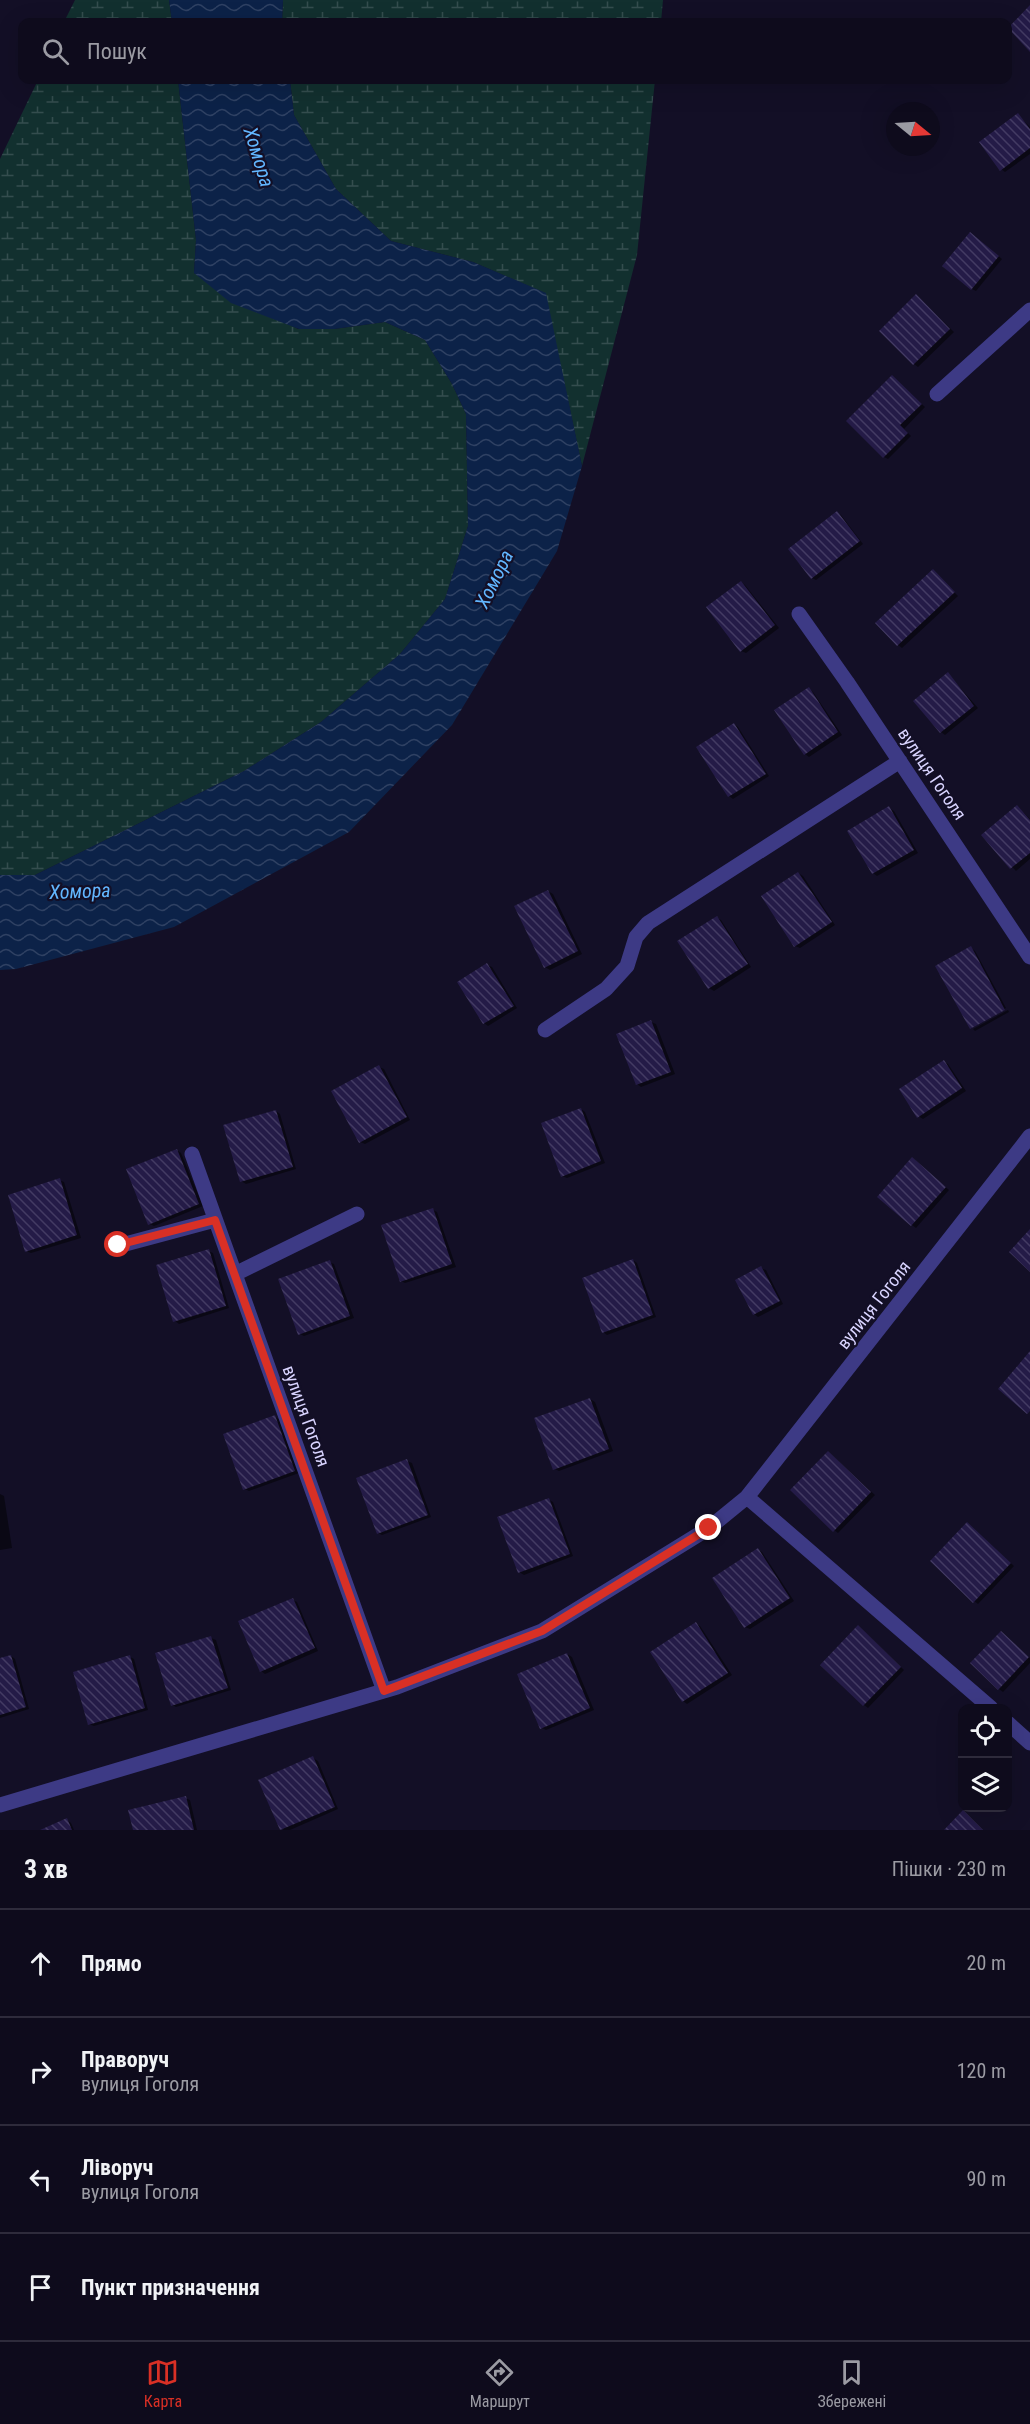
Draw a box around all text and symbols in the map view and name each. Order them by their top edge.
search box [18,18,1012,84]
icon: search [39,35,72,68]
text: Пошук [87,39,147,64]
north arrow [886,102,940,156]
water label: Хомора [238,123,279,190]
water label: Хомора [469,546,518,613]
street label: вулиця Гоголя [894,724,971,824]
water label: Хомора [48,878,111,904]
route start [104,1231,130,1257]
street label: вулиця Гоголя [833,1256,915,1353]
street label: вулиця Гоголя [278,1362,335,1469]
route end [695,1514,721,1540]
map controls [958,1704,1012,1812]
button: locate [958,1704,1012,1758]
button: layers [958,1758,1012,1812]
text: 3 хв [24,1854,68,1884]
text: Пішки · 230 m [892,1857,1006,1881]
icon: ahead [24,1947,57,1980]
text: Прямо [81,1951,142,1976]
text: 20 m [967,1951,1006,1975]
text: Праворуч [81,2047,169,2072]
icon: right [24,2055,57,2088]
text: 120 m [957,2059,1006,2083]
text: вулиця Гоголя [81,2072,199,2096]
text: Ліворуч [81,2155,153,2180]
icon: left [24,2163,57,2196]
text: 90 m [967,2167,1006,2191]
text: вулиця Гоголя [81,2180,199,2204]
icon: arrive [24,2271,57,2304]
text: Пункт призначення [81,2275,260,2300]
tab: Карта [144,2356,182,2411]
tab: Маршрут [470,2356,530,2411]
tab: Збережені [818,2356,886,2411]

